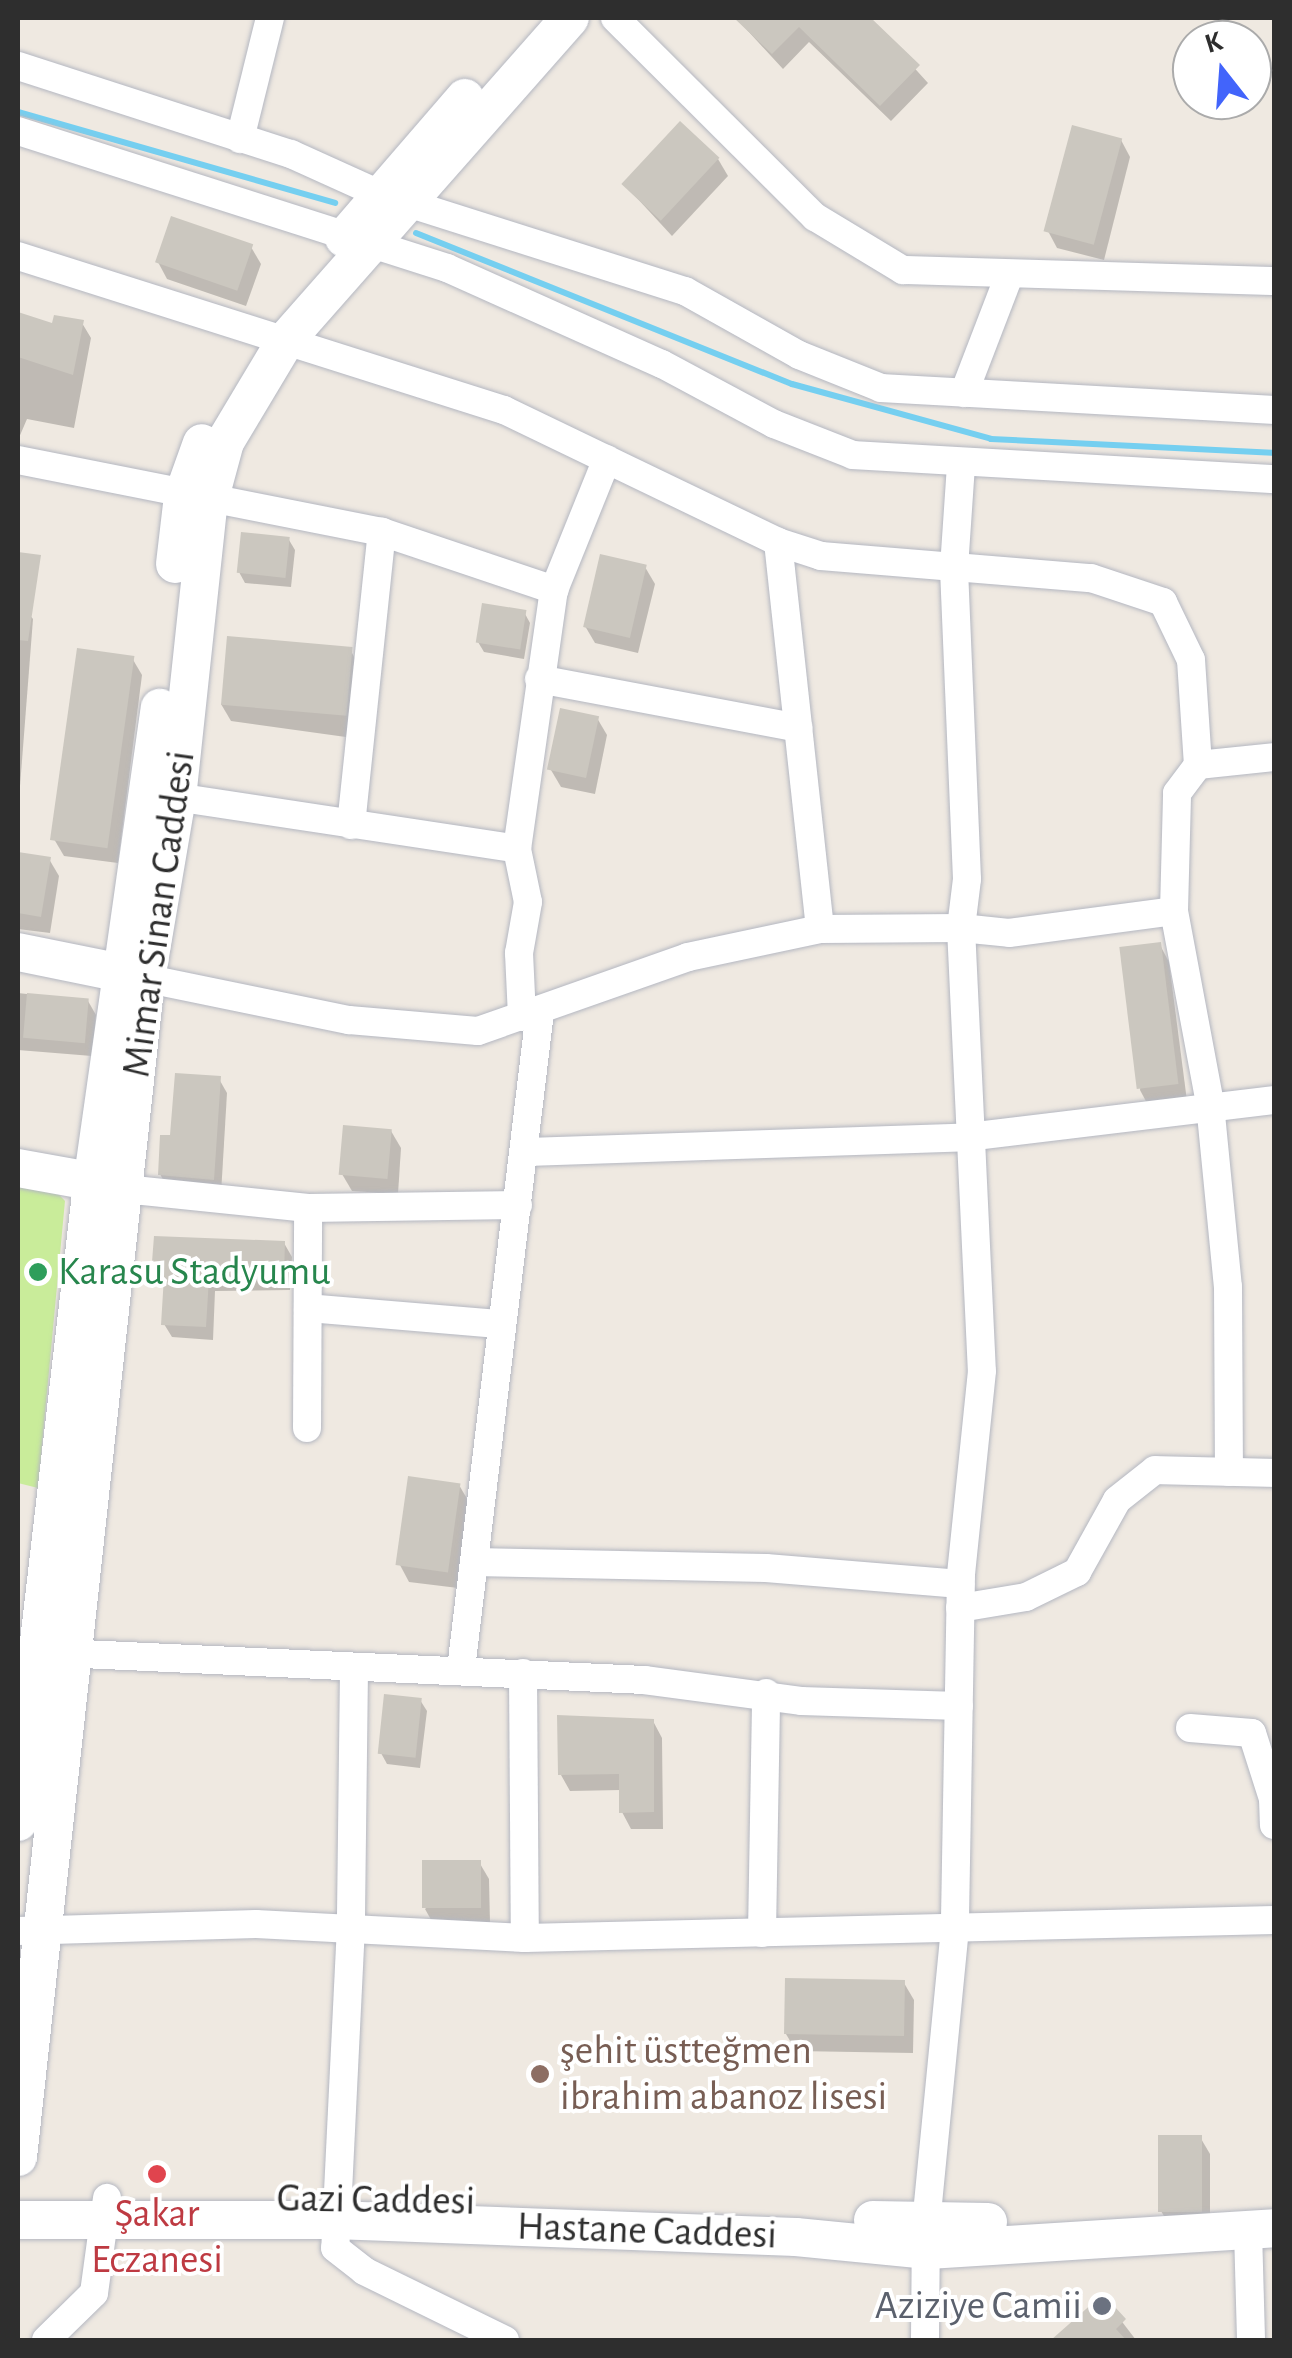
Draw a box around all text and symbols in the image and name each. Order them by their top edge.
north arrow [1172,20,1272,120]
text: K [1202,27,1226,59]
street label: Mimar Sinan Caddesi [112,748,206,1080]
place label: Karasu Stadyumu [58,1248,331,1296]
marker: Karasu Stadyumu [27,1261,49,1283]
place label: şehit üstteğmen ibrahim abanoz lisesi [560,2027,887,2121]
marker: şehit üstteğmen ibrahim abanoz lisesi [529,2063,551,2085]
marker: Şakar Eczanesi [146,2163,168,2185]
street label: Gazi Caddesi [276,2174,476,2226]
place label: Şakar Eczanesi [91,2190,223,2284]
street label: Hastane Caddesi [516,2202,778,2260]
place label: Aziziye Camii [875,2282,1082,2330]
marker: Aziziye Camii [1091,2295,1113,2317]

